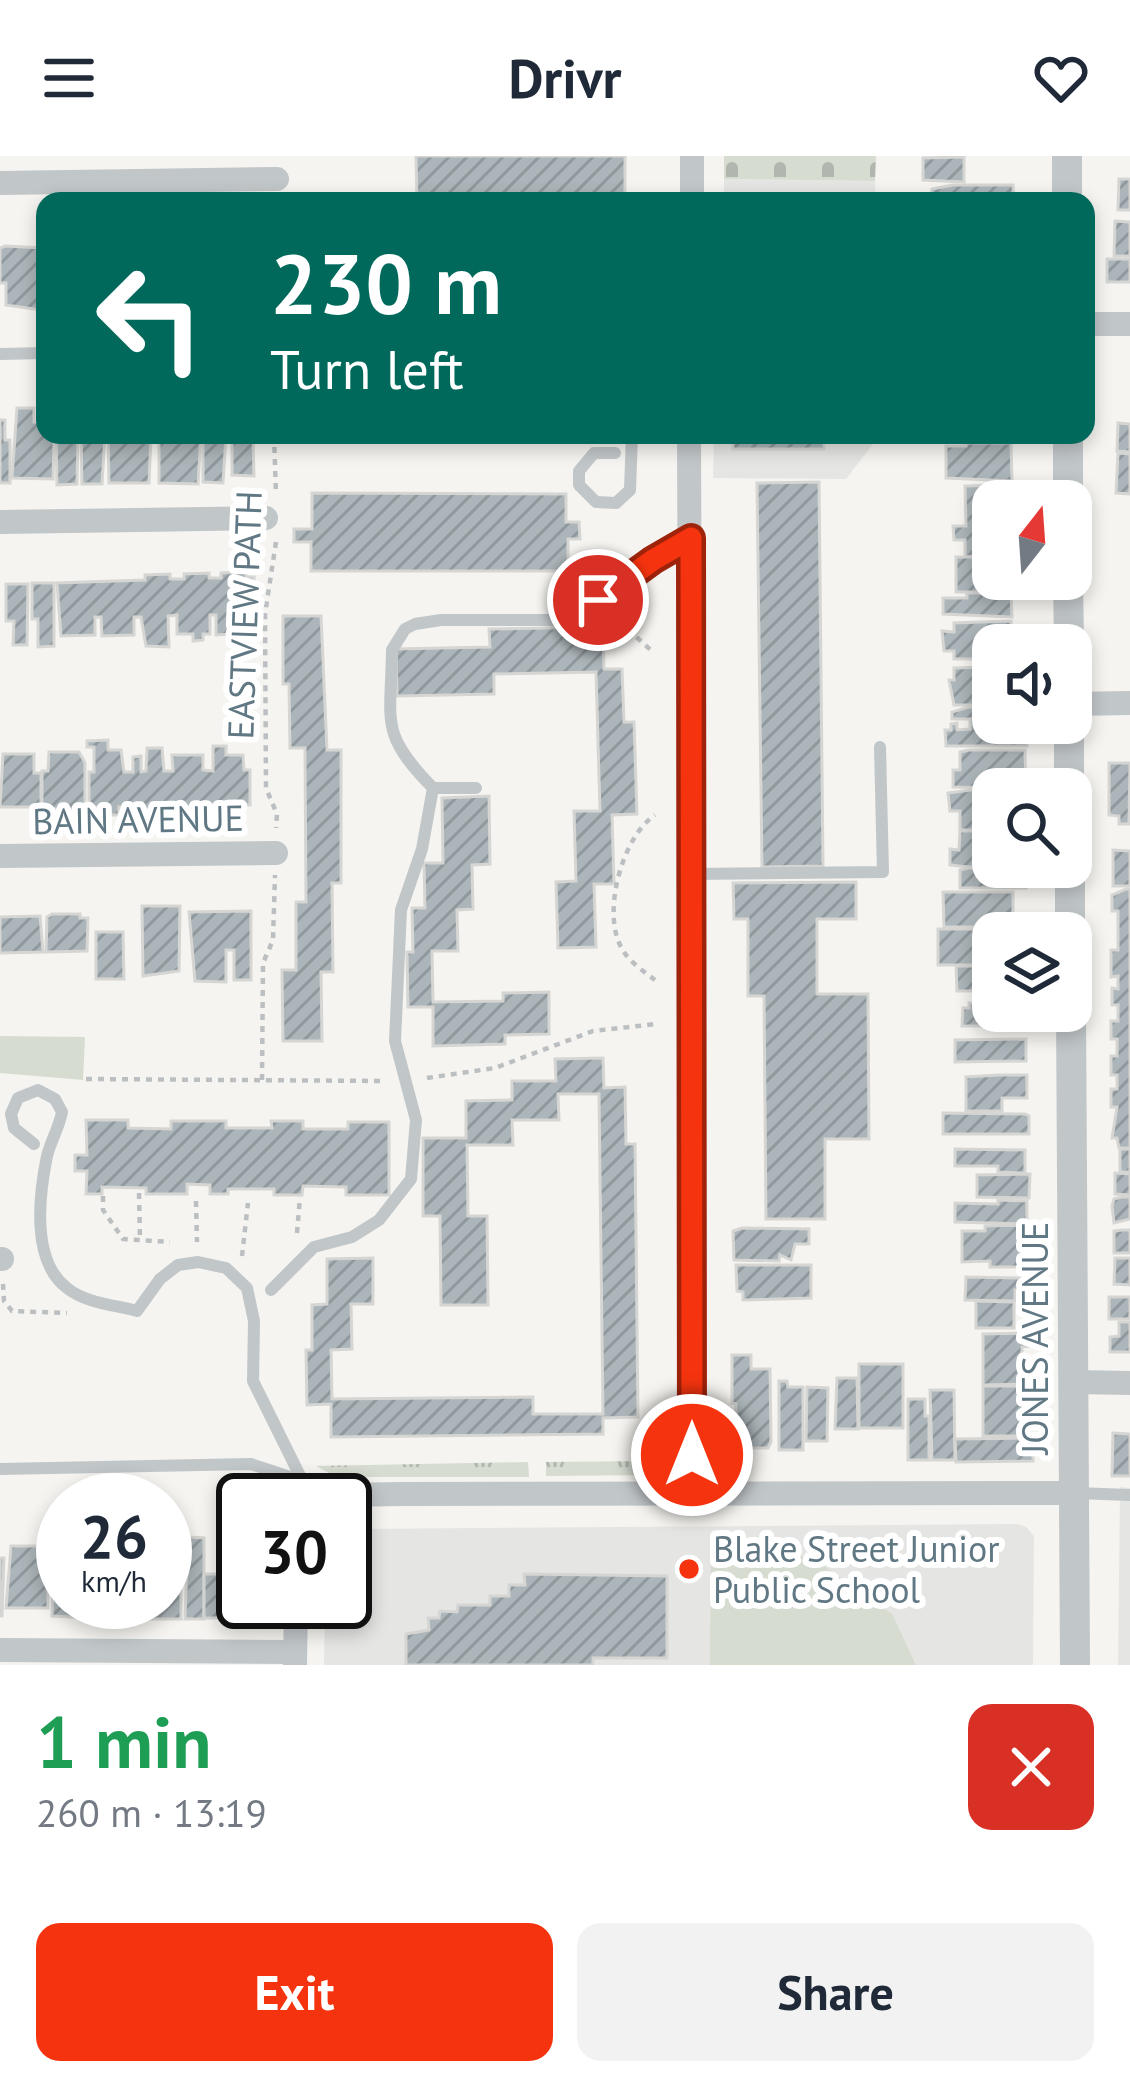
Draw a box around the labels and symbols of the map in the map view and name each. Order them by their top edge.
north arrow [972,480,1092,600]
street label: EASTVIEW PATH [216,490,272,740]
pin [547,549,649,651]
street label: BAIN AVENUE [32,794,244,844]
street label: JONES AVENUE [1011,1222,1058,1456]
position arrow [629,1392,755,1518]
speed limit sign: 30 [216,1473,372,1629]
place label: Blake Street Junior Public School [713,1525,999,1613]
marker: Blake Street Junior Public School [676,1556,702,1582]

